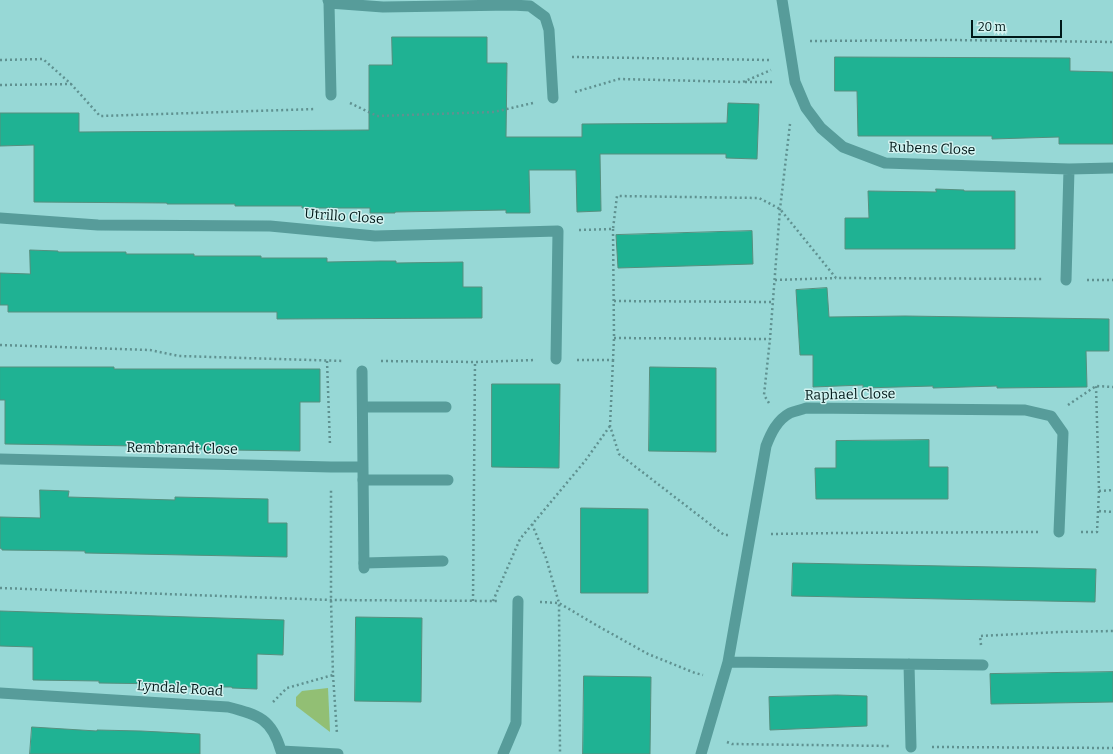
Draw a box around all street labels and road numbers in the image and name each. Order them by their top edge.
street label: Rubens Close [888,139,976,159]
street label: Utrillo Close [304,206,384,228]
street label: Raphael Close [804,386,896,404]
street label: Rembrandt Close [126,440,238,458]
street label: Lyndale Road [136,678,224,700]

